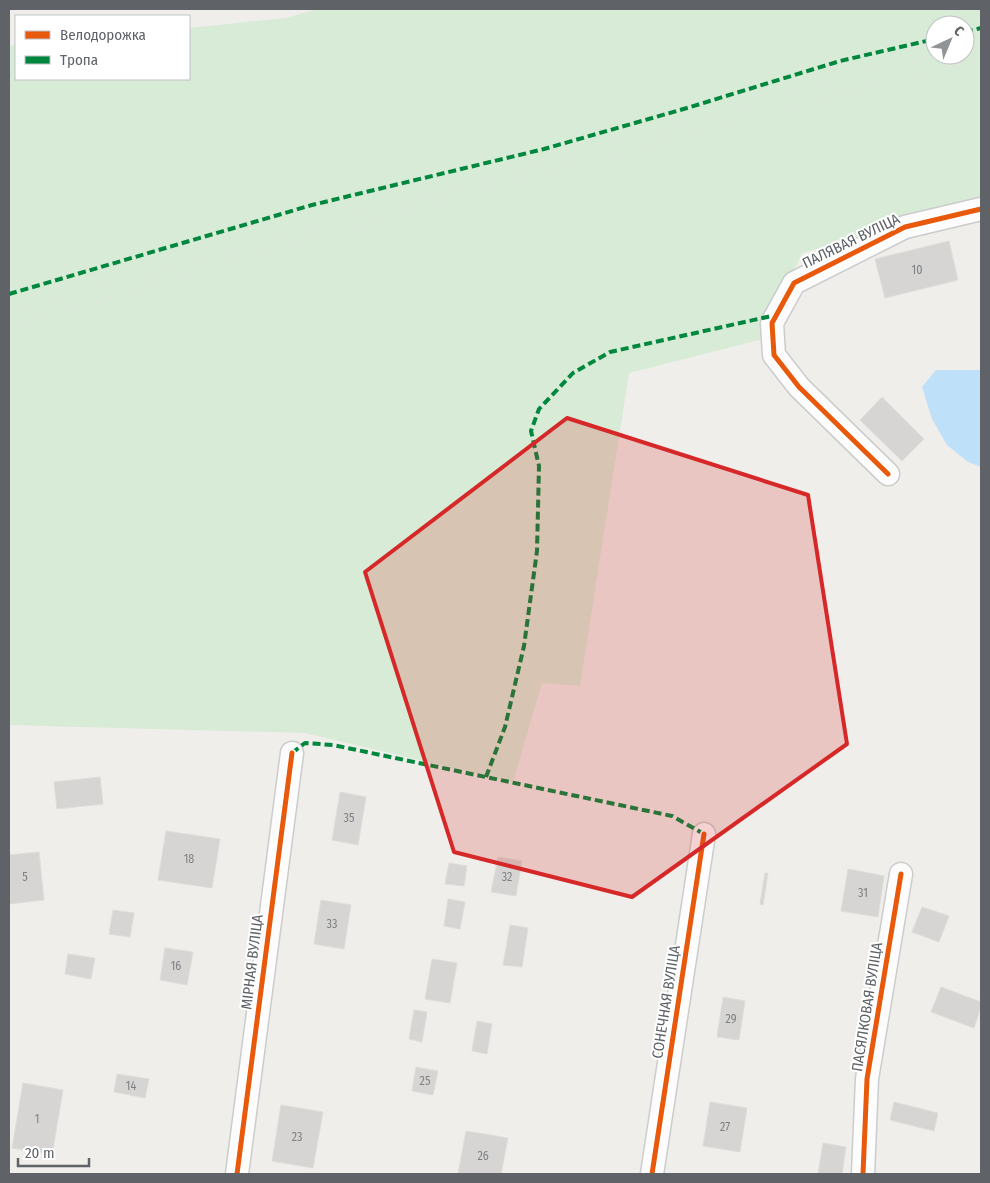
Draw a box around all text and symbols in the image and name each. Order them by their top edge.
legend [15,15,190,80]
north arrow [925,15,975,65]
text: С [950,22,968,40]
text: Велодорожка [60,26,146,44]
text: Тропа [60,51,98,69]
street label: ПАЛЯВАЯ ВУЛІЦА [799,210,903,272]
house number: 10 [912,263,922,277]
house number: 35 [344,811,355,825]
house number: 18 [184,852,194,866]
house number: 5 [22,870,28,884]
house number: 32 [502,870,512,884]
house number: 31 [858,886,868,900]
street label: МІРНАЯ ВУЛІЦА [237,913,267,1011]
house number: 33 [327,917,337,931]
street label: ПАСЯЛКОВАЯ ВУЛІЦА [848,941,886,1073]
street label: СОНЕЧНАЯ ВУЛІЦА [648,944,684,1060]
house number: 16 [171,959,181,973]
house number: 29 [725,1012,737,1026]
house number: 25 [420,1074,431,1088]
house number: 14 [126,1079,136,1093]
house number: 1 [35,1112,39,1126]
house number: 27 [720,1120,730,1134]
house number: 23 [292,1130,302,1144]
scale bar [18,1136,89,1168]
text: 20 m [25,1144,55,1162]
house number: 26 [477,1149,489,1163]

